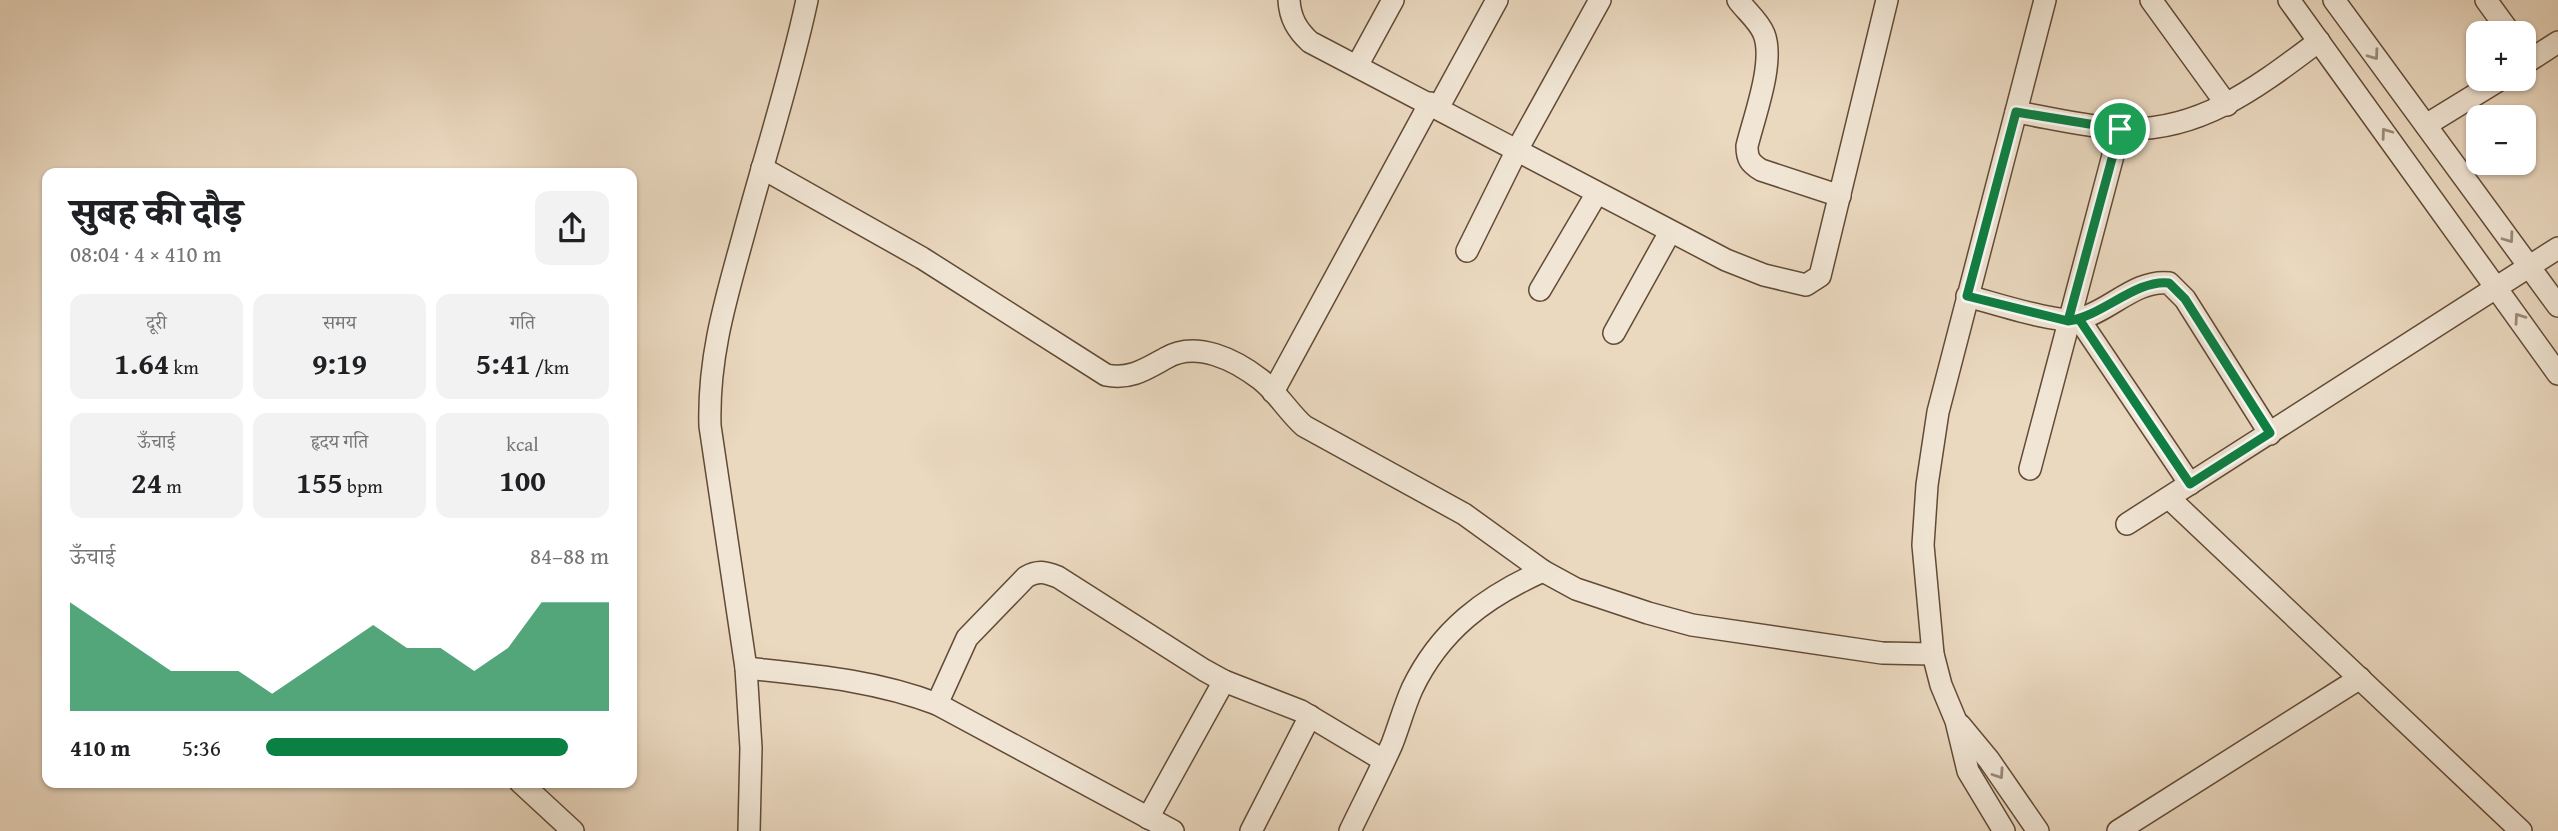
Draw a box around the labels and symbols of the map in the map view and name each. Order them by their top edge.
one-way arrow [2366,47,2379,60]
pin [2090,99,2150,159]
one-way arrow [2382,129,2394,141]
one-way arrow [2501,231,2513,243]
one-way arrow [2515,313,2527,326]
one-way arrow [1991,766,2003,779]

